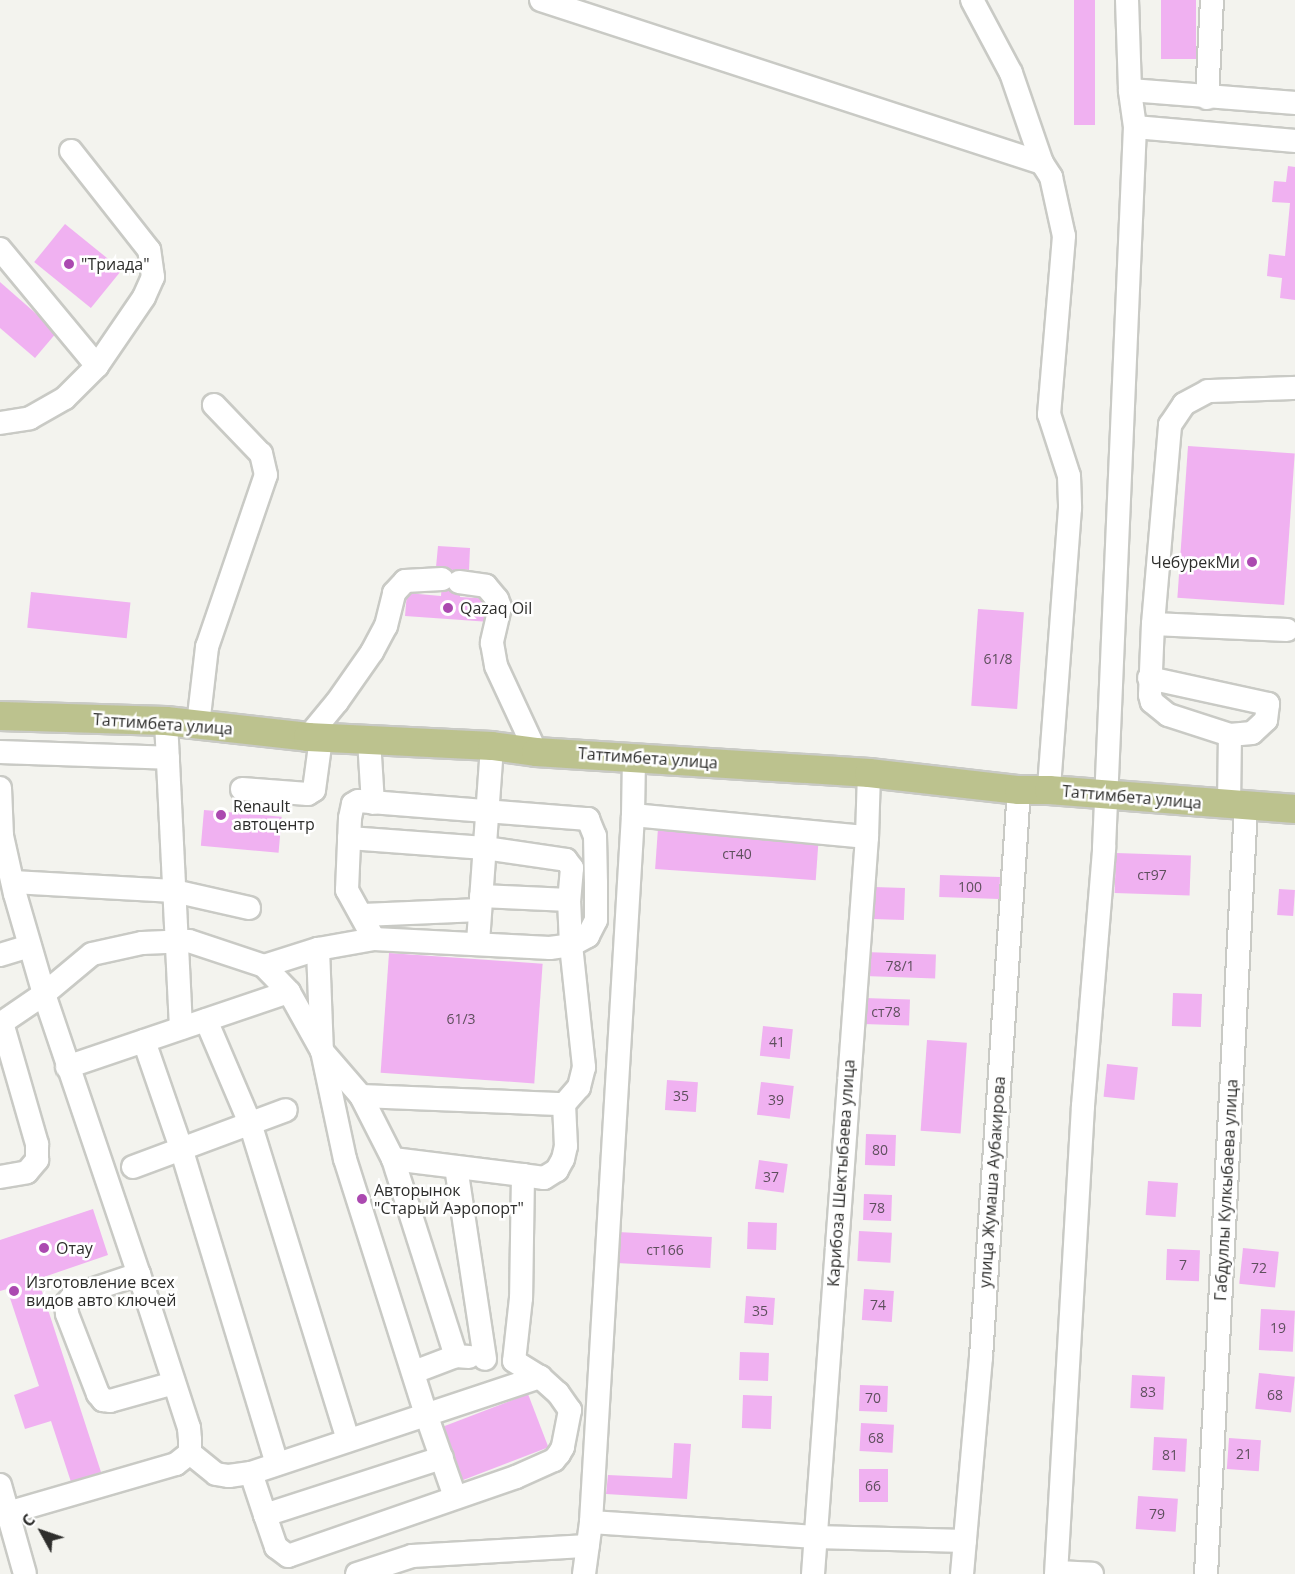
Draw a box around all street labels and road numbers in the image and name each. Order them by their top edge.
street label: Таттимбета улица [93,710,233,738]
street label: Таттимбета улица [578,744,718,772]
street label: Таттимбета улица [1061,781,1203,813]
street label: Карибоза Шектыбаева улица [823,1059,859,1287]
street label: улица Жумаша Аубакирова [975,1075,1009,1289]
street label: Габдуллы Кулкыбаева улица [1211,1079,1241,1301]

